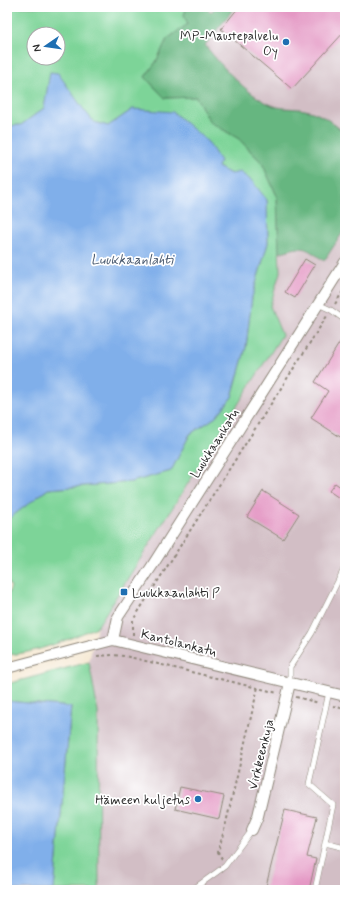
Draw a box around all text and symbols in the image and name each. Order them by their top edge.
north arrow [26,26,66,66]
place label: MP-Maustepalvelu Oy [180,28,278,60]
marker: MP-Maustepalvelu Oy [281,37,291,47]
text: N [30,43,45,53]
water label: Luukkaanlahti [91,251,175,269]
street label: Luukkaankatu [187,405,244,482]
place label: Luukkaanlahti P [132,585,220,602]
marker: Luukkaanlahti P [119,587,129,597]
street label: Kantolankatu [139,626,219,661]
street label: Virkkeenkuja [244,717,278,791]
place label: Hämeen kuljetus [95,792,190,809]
marker: Hämeen kuljetus [193,794,203,804]

